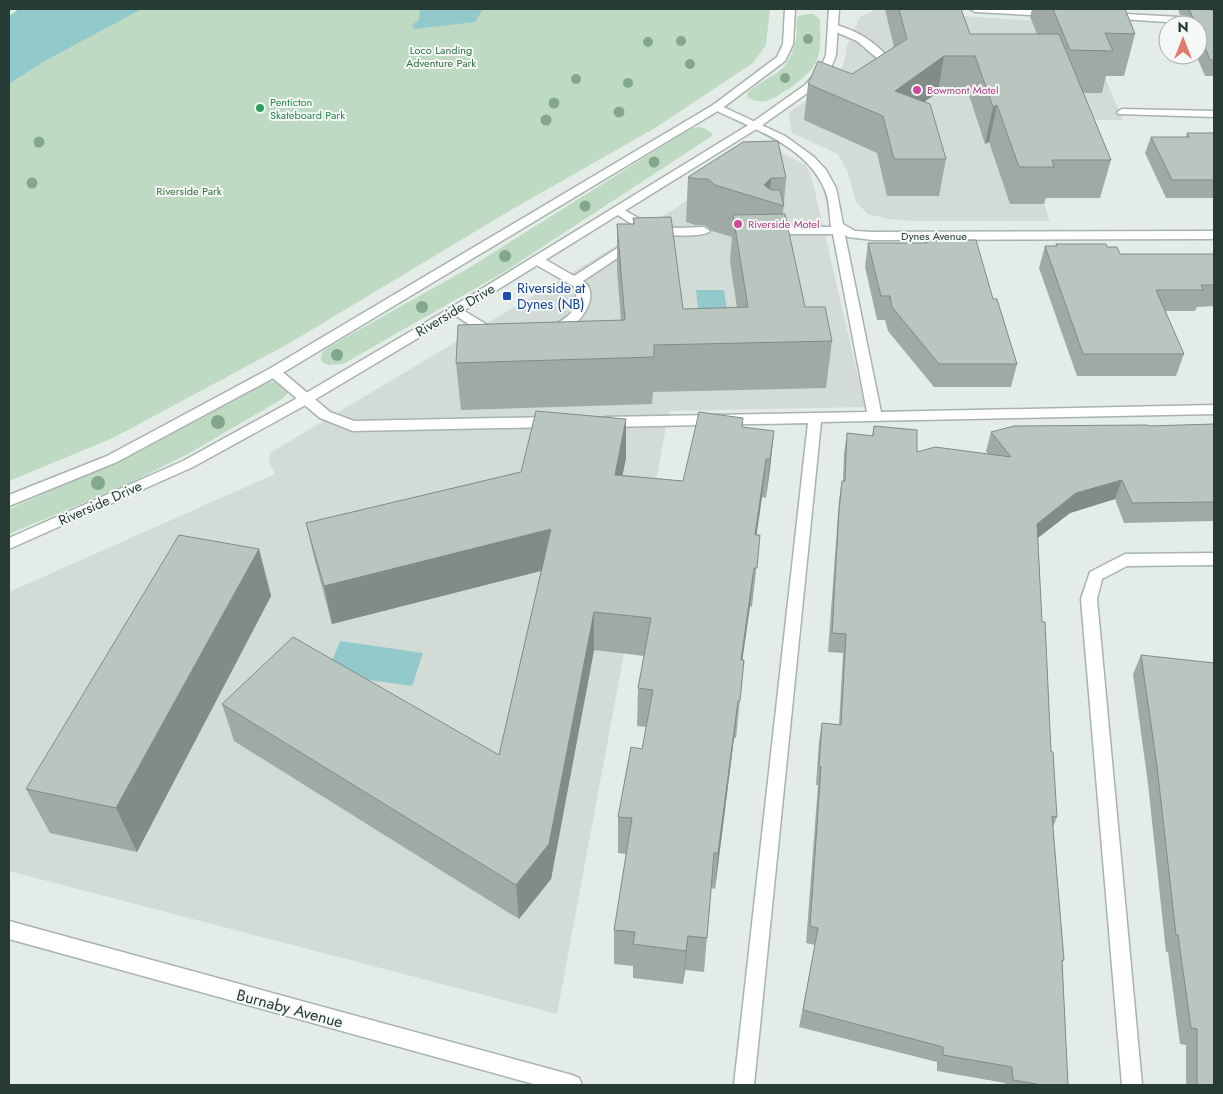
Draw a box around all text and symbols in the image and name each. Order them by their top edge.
north arrow [1158,15,1208,65]
text: N [1177,17,1189,37]
park label: Loco Landing Adventure Park [406,42,476,71]
place label: Bowmont Motel [927,82,999,98]
marker: Bowmont Motel [911,84,923,96]
place label: Penticton Skateboard Park [270,94,345,123]
marker: Penticton Skateboard Park [254,102,266,114]
park label: Riverside Park [156,183,222,199]
place label: Riverside Motel [748,216,819,232]
marker: Riverside Motel [732,218,744,230]
street label: Dynes Avenue [901,228,967,244]
street label: Riverside Drive [412,278,498,342]
place label: Riverside at Dynes (NB) [517,278,586,314]
marker: Riverside at Dynes (NB) [501,290,513,302]
street label: Riverside Drive [55,476,145,530]
street label: Burnaby Avenue [234,983,346,1034]

